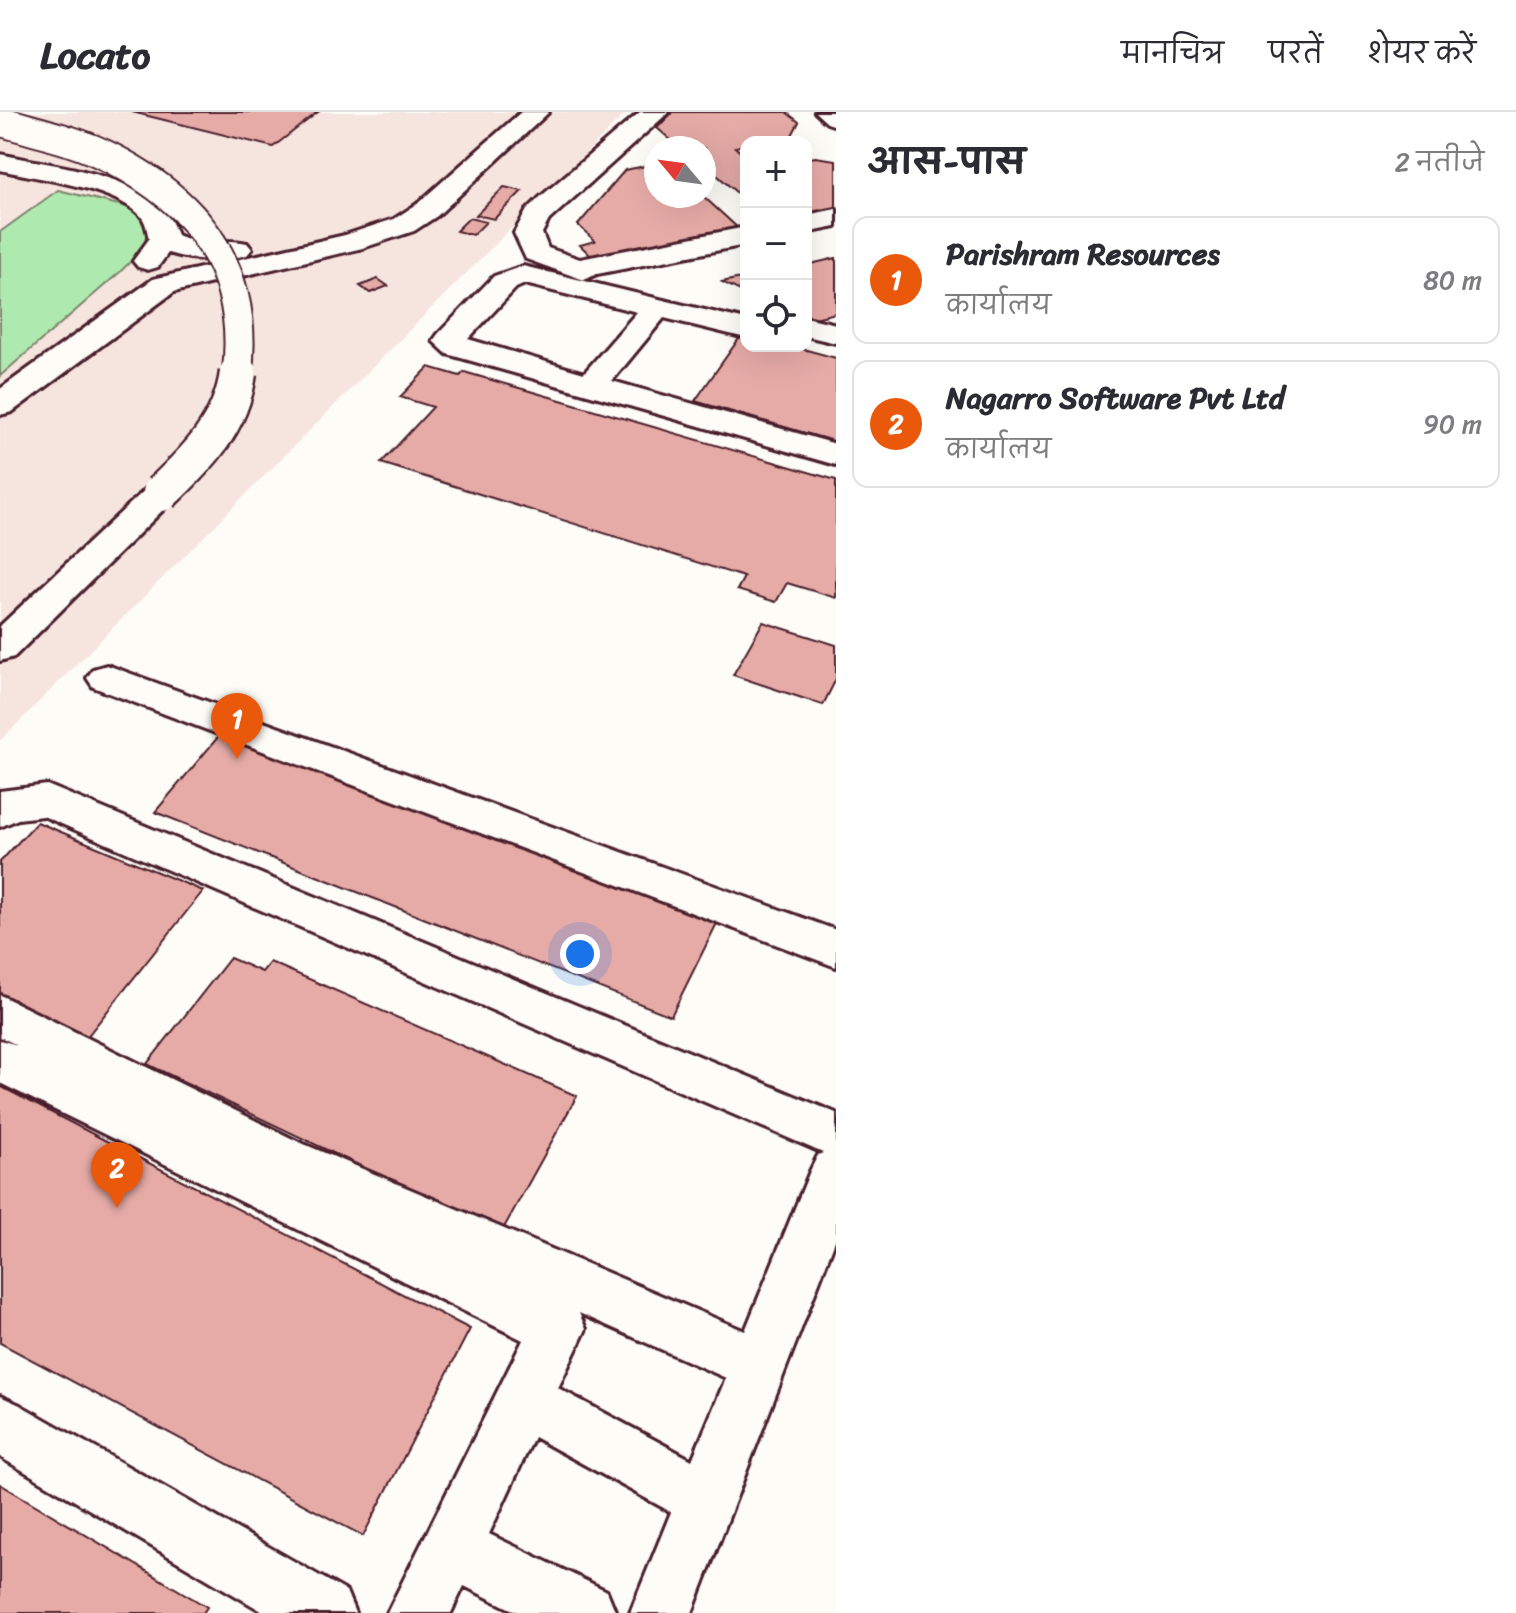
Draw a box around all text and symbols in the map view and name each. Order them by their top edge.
text: Locato [40,22,150,89]
text: मानचित्र [1121,29,1224,78]
text: परतें [1268,29,1323,78]
text: शेयर करें [1367,29,1476,78]
text: आस-पास [868,132,1026,192]
north arrow [644,136,716,208]
map controls [740,136,812,352]
button: + [740,136,812,208]
text: 2 नतीजे [1395,139,1484,185]
button: − [740,208,812,280]
text: Parishram Resources [946,227,1220,281]
text: 1 [890,257,902,303]
text: 80 m [1423,257,1482,303]
button: locate [740,280,812,352]
text: कार्यालय [946,282,1051,328]
text: Nagarro Software Pvt Ltd [946,371,1285,425]
text: 2 [888,401,904,447]
text: 90 m [1423,401,1482,447]
text: कार्यालय [946,426,1051,472]
pin: 1 [211,693,263,759]
your location [560,934,600,974]
pin: 2 [91,1142,143,1208]

